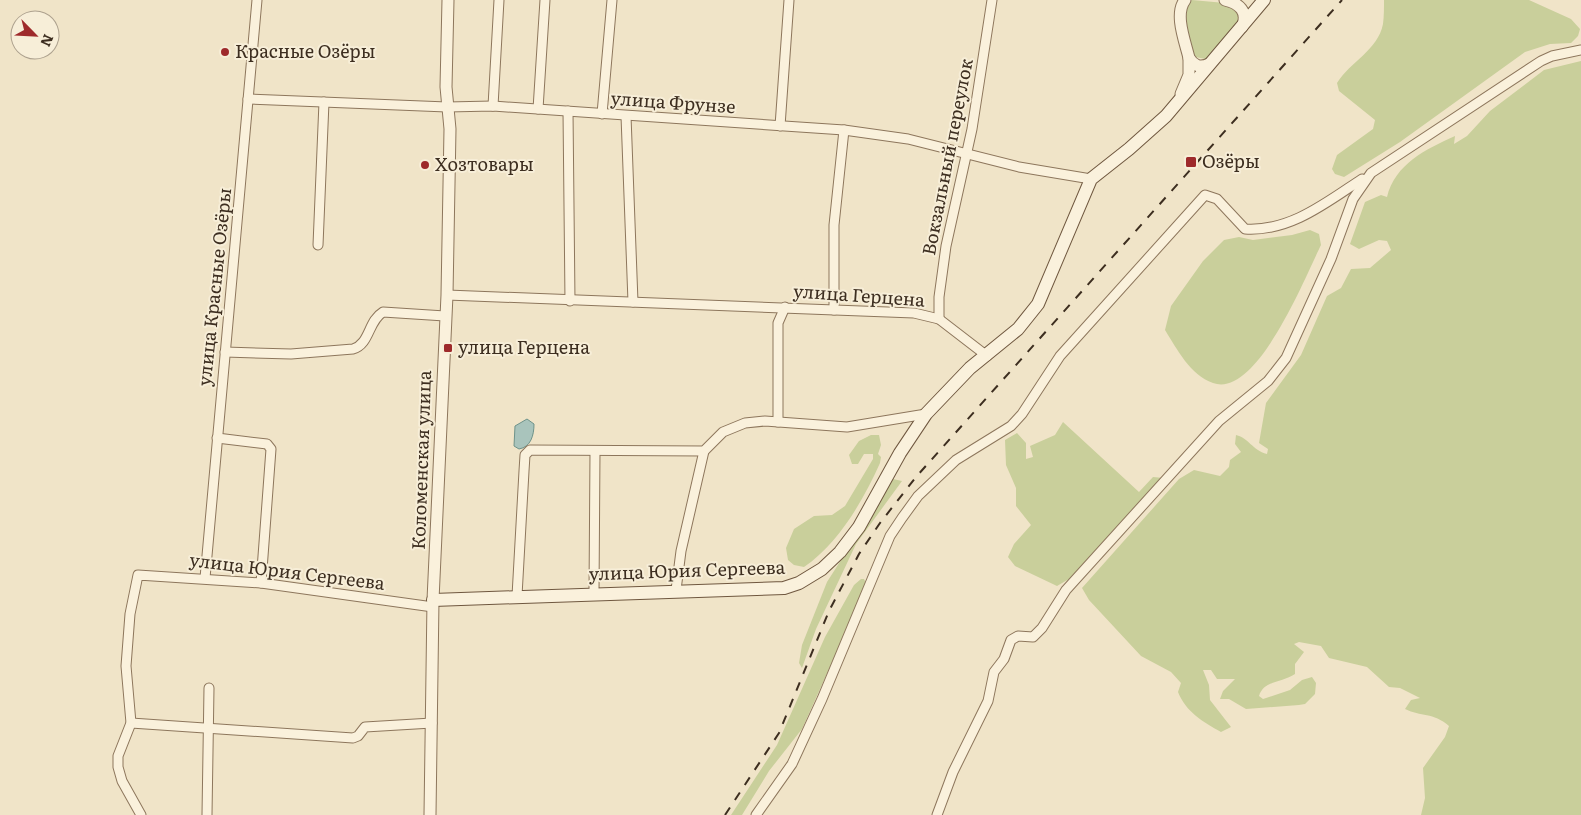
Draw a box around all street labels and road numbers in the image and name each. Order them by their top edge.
street label: Вокзальный переулок [914,56,979,257]
street label: улица Фрунзе [610,84,736,119]
street label: улица Красные Озёры [190,186,237,387]
street label: улица Герцена [792,276,926,313]
street label: Коломенская улица [404,369,437,550]
street label: улица Юрия Сергеева [188,545,387,596]
street label: улица Юрия Сергеева [588,553,786,586]

